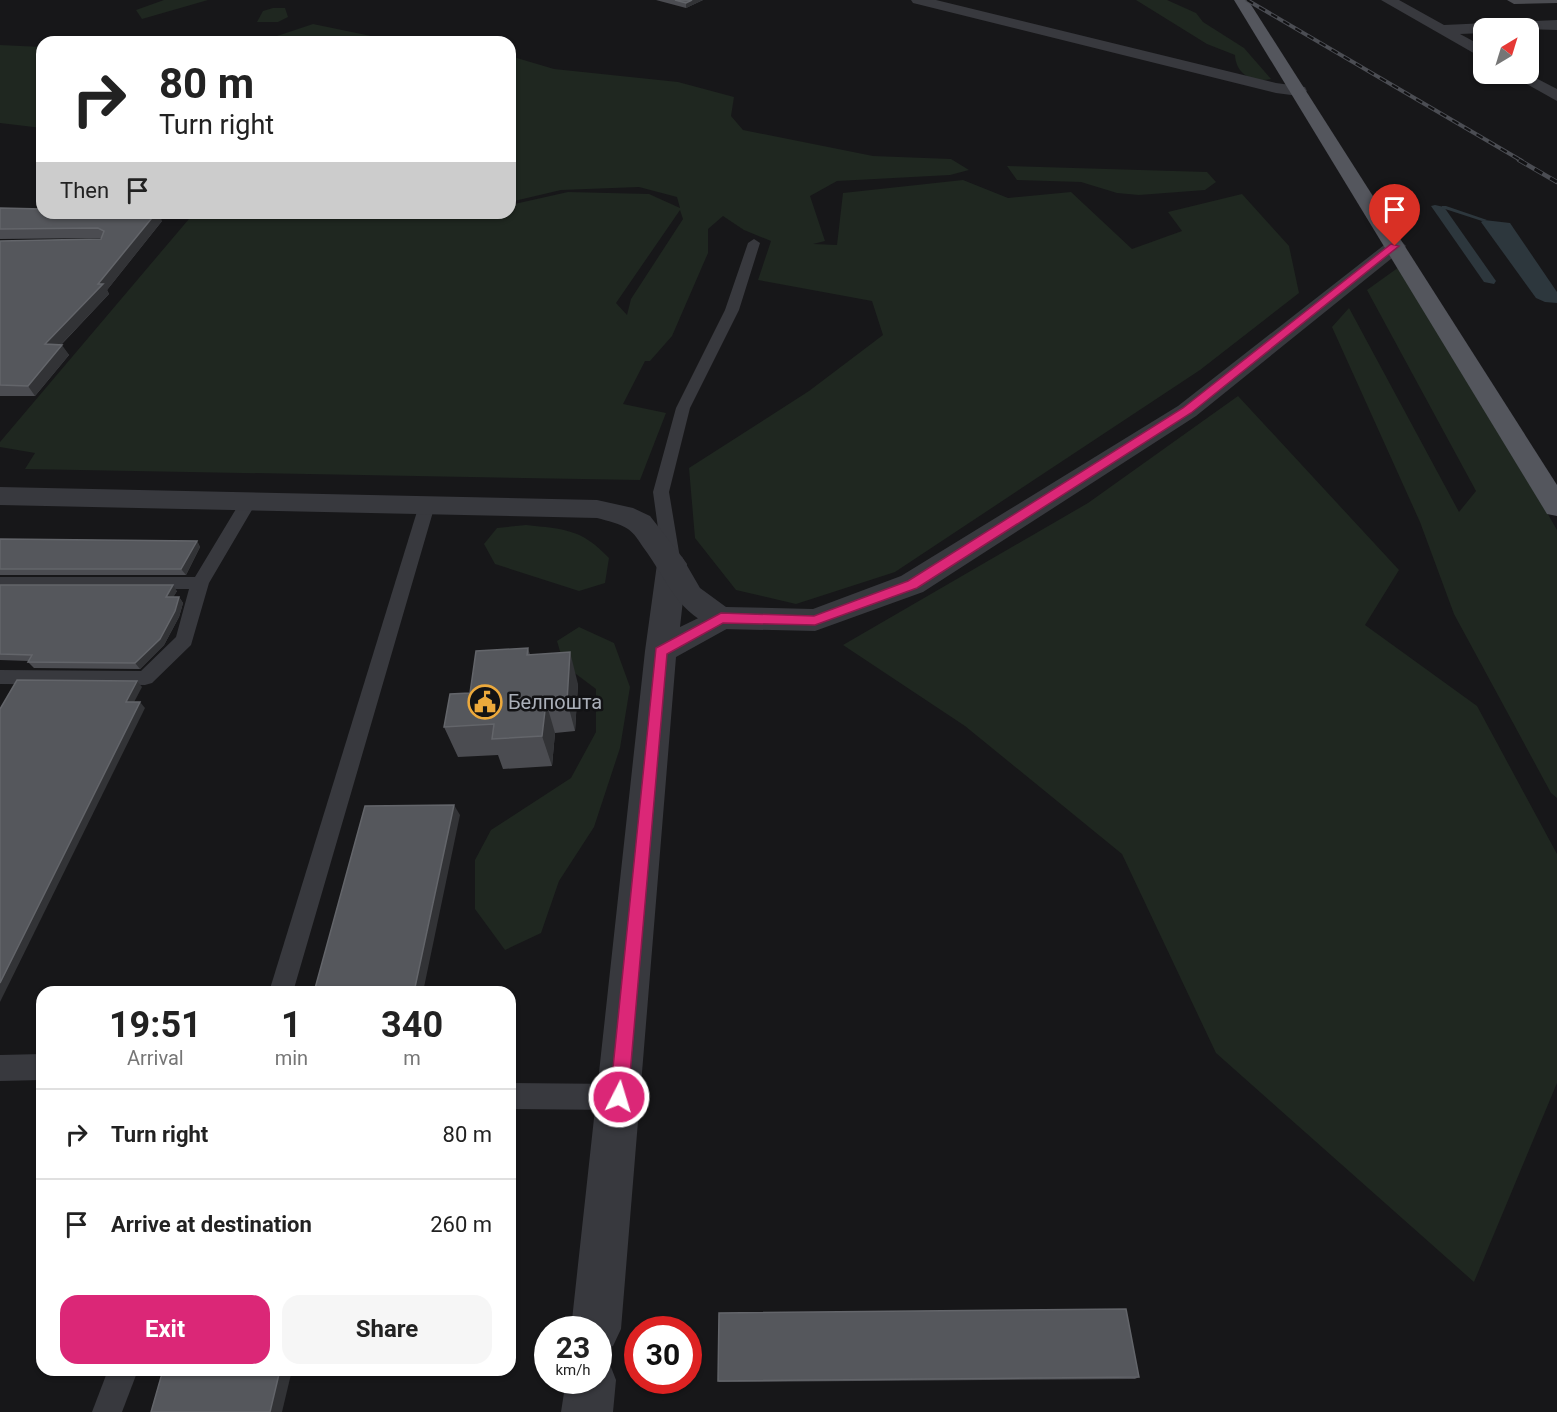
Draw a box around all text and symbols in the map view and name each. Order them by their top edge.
north arrow [1473,18,1539,84]
map controls [1473,18,1539,84]
text: 80 m [159,59,254,108]
icon: right [60,60,138,138]
text: Turn right [159,109,274,141]
icon: arrive [121,174,154,207]
text: Then [60,178,109,203]
pin [1369,184,1420,246]
icon: arrive [1378,193,1411,226]
public building icon: Белпошта [467,684,503,720]
place label: Белпошта [508,690,602,714]
text: 19:51 [109,1004,202,1046]
text: 1 [281,1004,302,1046]
text: 340 [381,1004,443,1046]
text: Arrival [127,1046,184,1070]
text: min [275,1046,308,1070]
text: m [403,1046,421,1070]
position arrow [587,1065,651,1129]
icon: right [60,1118,93,1151]
text: Turn right [111,1122,208,1147]
text: 80 m [443,1122,492,1147]
icon: arrive [60,1208,93,1241]
text: Arrive at destination [111,1212,312,1237]
text: 260 m [430,1212,492,1237]
button: Exit [60,1295,270,1364]
button: Share [282,1295,492,1364]
speed limit sign: 30 [624,1316,702,1394]
text: 23 [556,1330,590,1365]
text: km/h [555,1361,591,1379]

